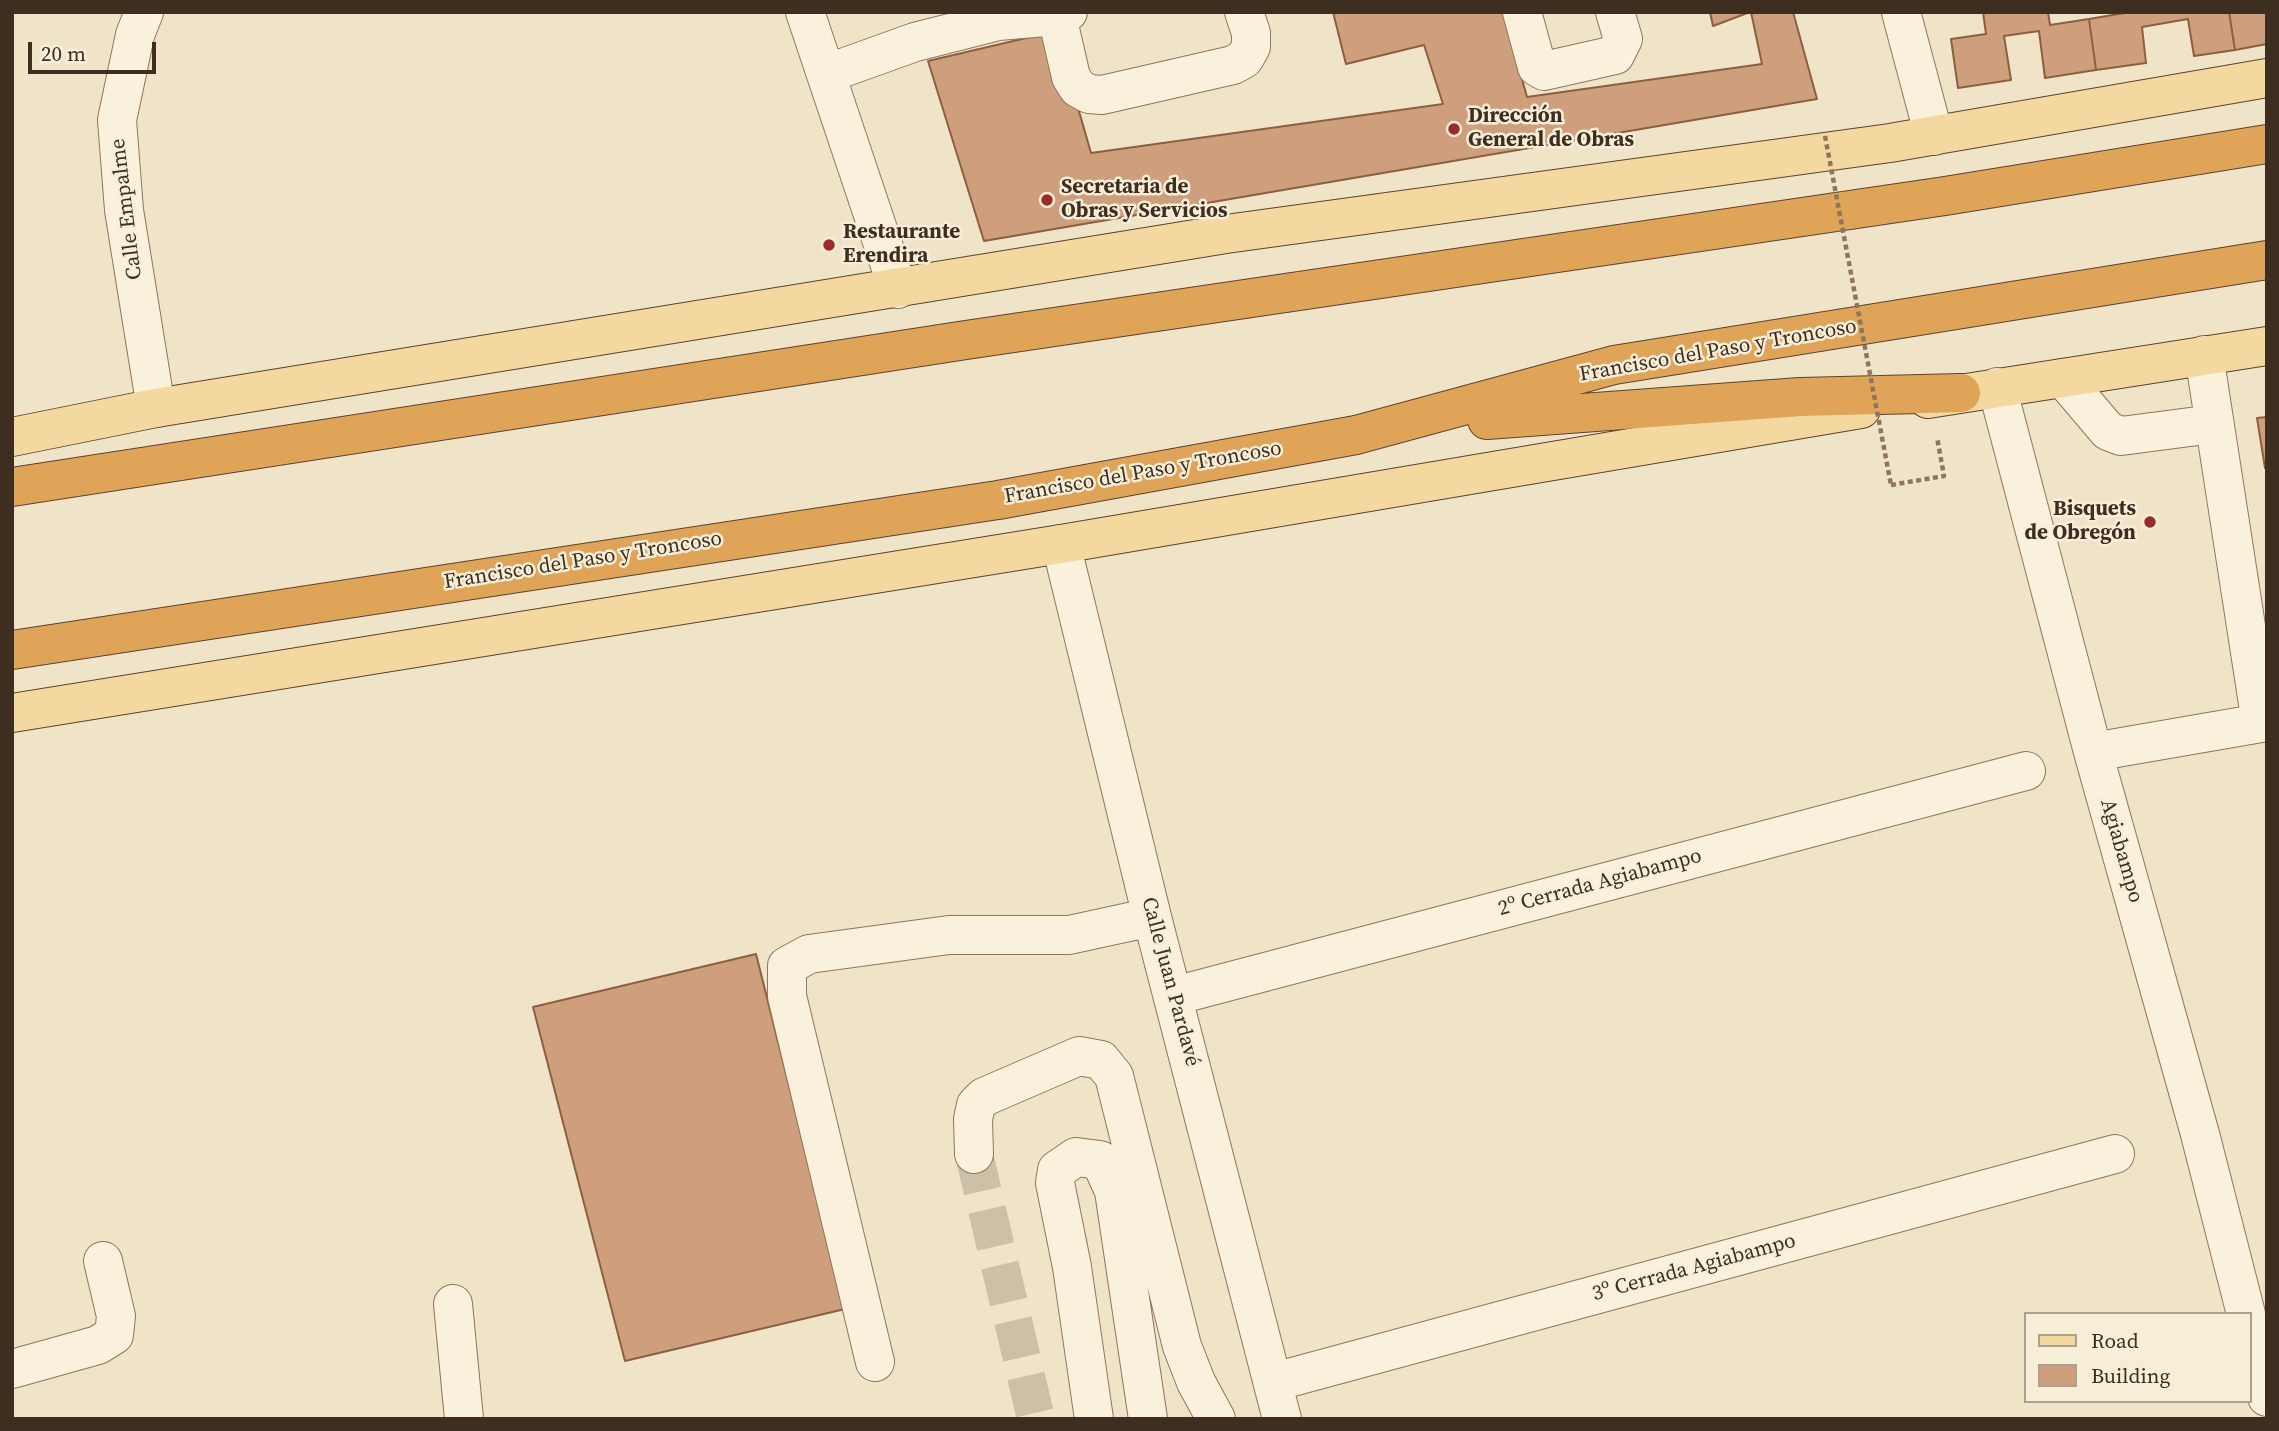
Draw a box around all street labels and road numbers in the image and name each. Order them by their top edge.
street label: Calle Empalme [106,137,148,281]
street label: Francisco del Paso y Troncoso [1577,314,1859,388]
street label: Francisco del Paso y Troncoso [1002,436,1284,510]
street label: Francisco del Paso y Troncoso [442,527,724,595]
street label: Agiabampo [2094,796,2148,906]
street label: 2º Cerrada Agiabampo [1495,844,1705,922]
street label: Calle Juan Pardavé [1135,895,1205,1069]
street label: 3º Cerrada Agiabampo [1589,1229,1799,1307]

